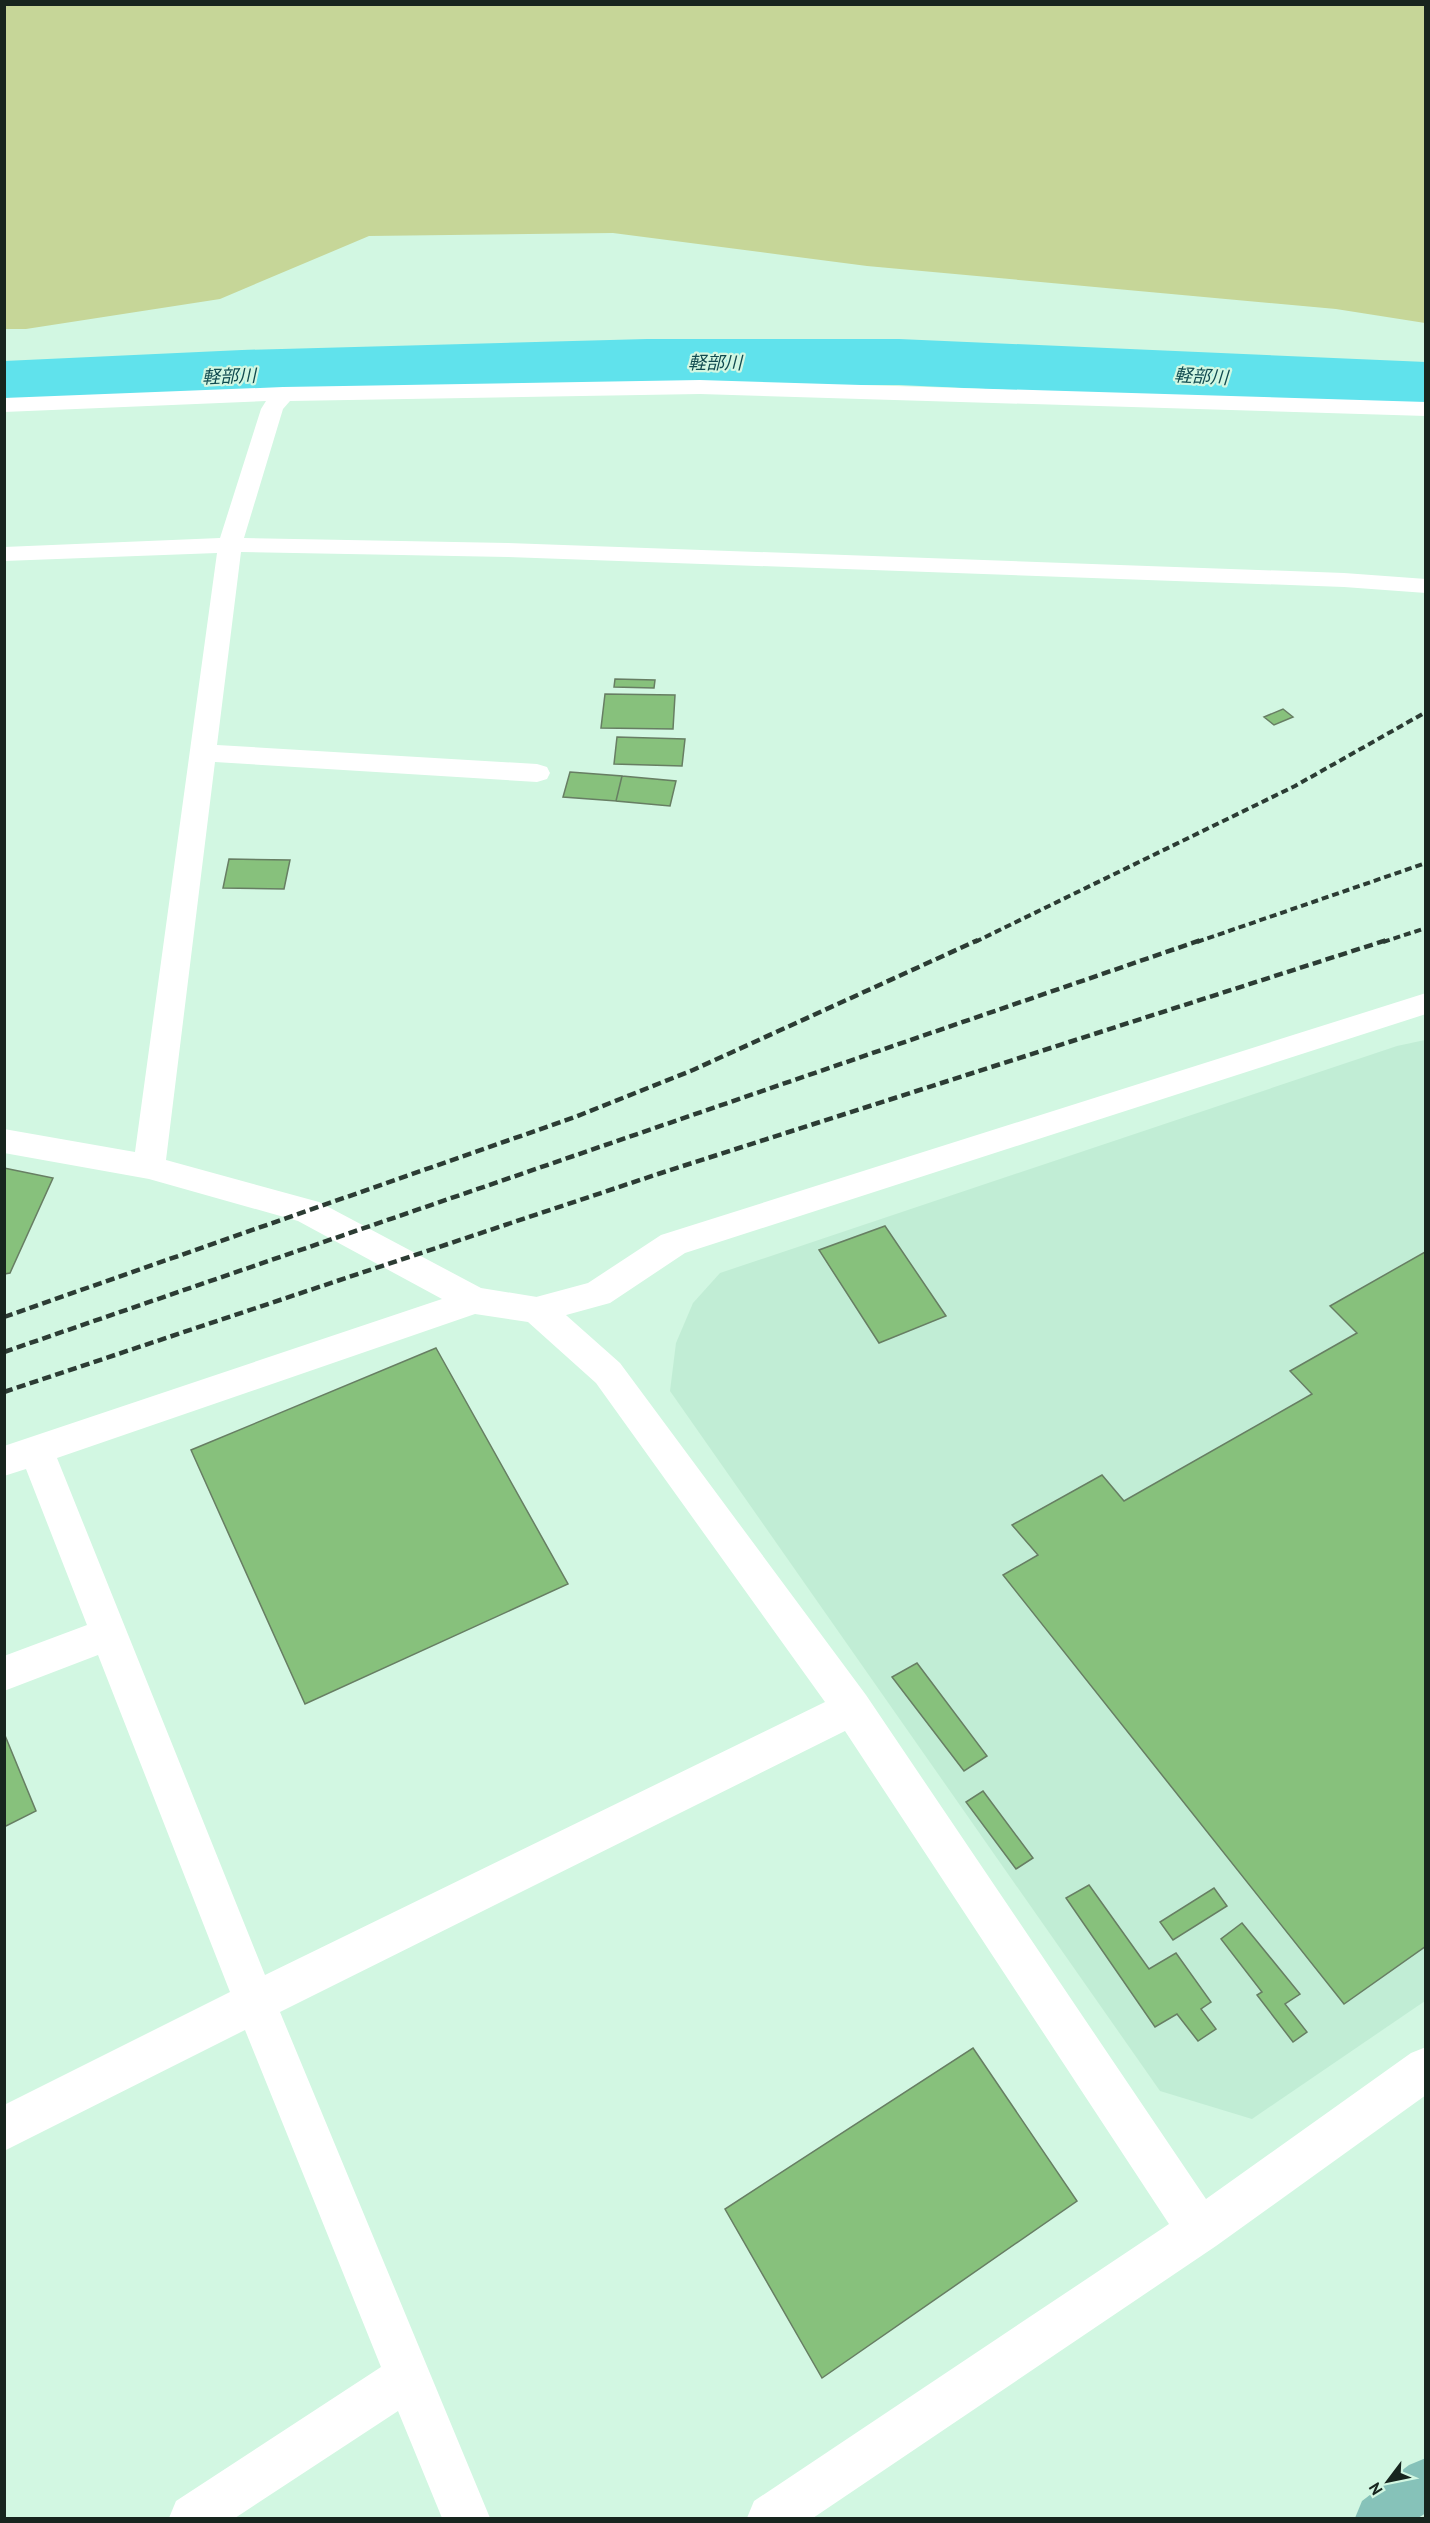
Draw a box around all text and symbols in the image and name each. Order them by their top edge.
water label: 軽部川 [688,351,744,374]
water label: 軽部川 [202,363,258,388]
water label: 軽部川 [1173,363,1231,389]
north arrow [1358,2451,1418,2511]
text: N [1364,2479,1387,2499]

